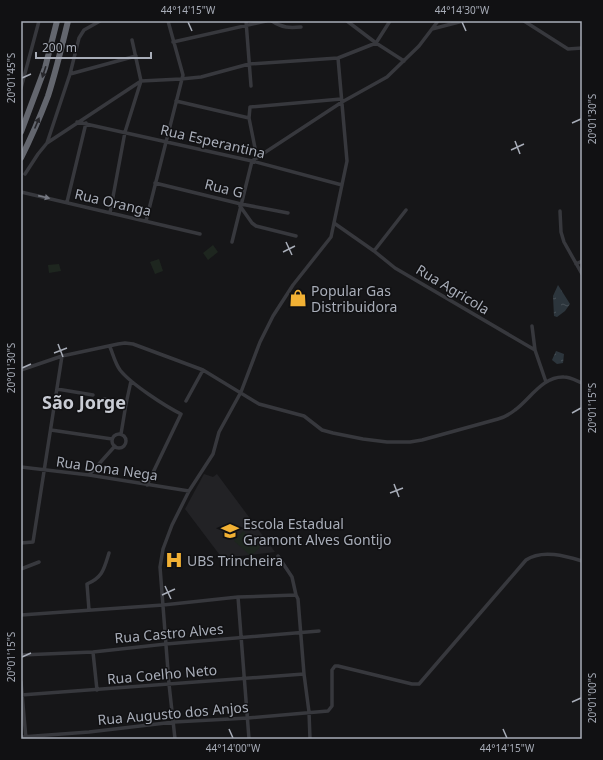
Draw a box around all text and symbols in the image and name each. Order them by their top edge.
text: 44°14'15"W [161,3,216,17]
text: 44°14'30"W [435,3,490,17]
scale bar [36,34,151,60]
text: 200 m [42,39,77,56]
text: 20°01'45"S [4,52,18,103]
one-way arrow [41,67,47,79]
text: 20°01'30"S [585,93,599,144]
one-way arrow [35,116,41,128]
street label: Rua Esperantina [159,120,267,162]
street label: Rua G [203,174,245,202]
street label: Rua Oranga [73,184,153,220]
one-way arrow [38,194,50,200]
street label: Rua Agricola [413,260,493,318]
place label: Popular Gas Distribuidora [311,281,397,316]
shop icon: Popular Gas Distribuidora [288,288,308,308]
text: 20°01'30"S [4,342,18,393]
text: 20°01'15"S [585,382,599,433]
district label: São Jorge [42,390,126,414]
street label: Rua Dona Nega [55,451,159,485]
place label: Escola Estadual Gramont Alves Gontijo [243,514,391,549]
school or university icon: Escola Estadual Gramont Alves Gontijo [220,521,240,541]
hospital icon: UBS Trincheira [164,550,184,570]
place label: UBS Trincheira [187,551,283,570]
street label: Rua Castro Alves [114,619,225,647]
text: 20°01'15"S [4,631,18,682]
street label: Rua Coelho Neto [106,660,218,688]
text: 20°01'00"S [585,672,599,723]
street label: Rua Augusto dos Anjos [97,697,250,729]
text: 44°14'00"W [206,741,261,755]
text: 44°14'15"W [480,741,535,755]

